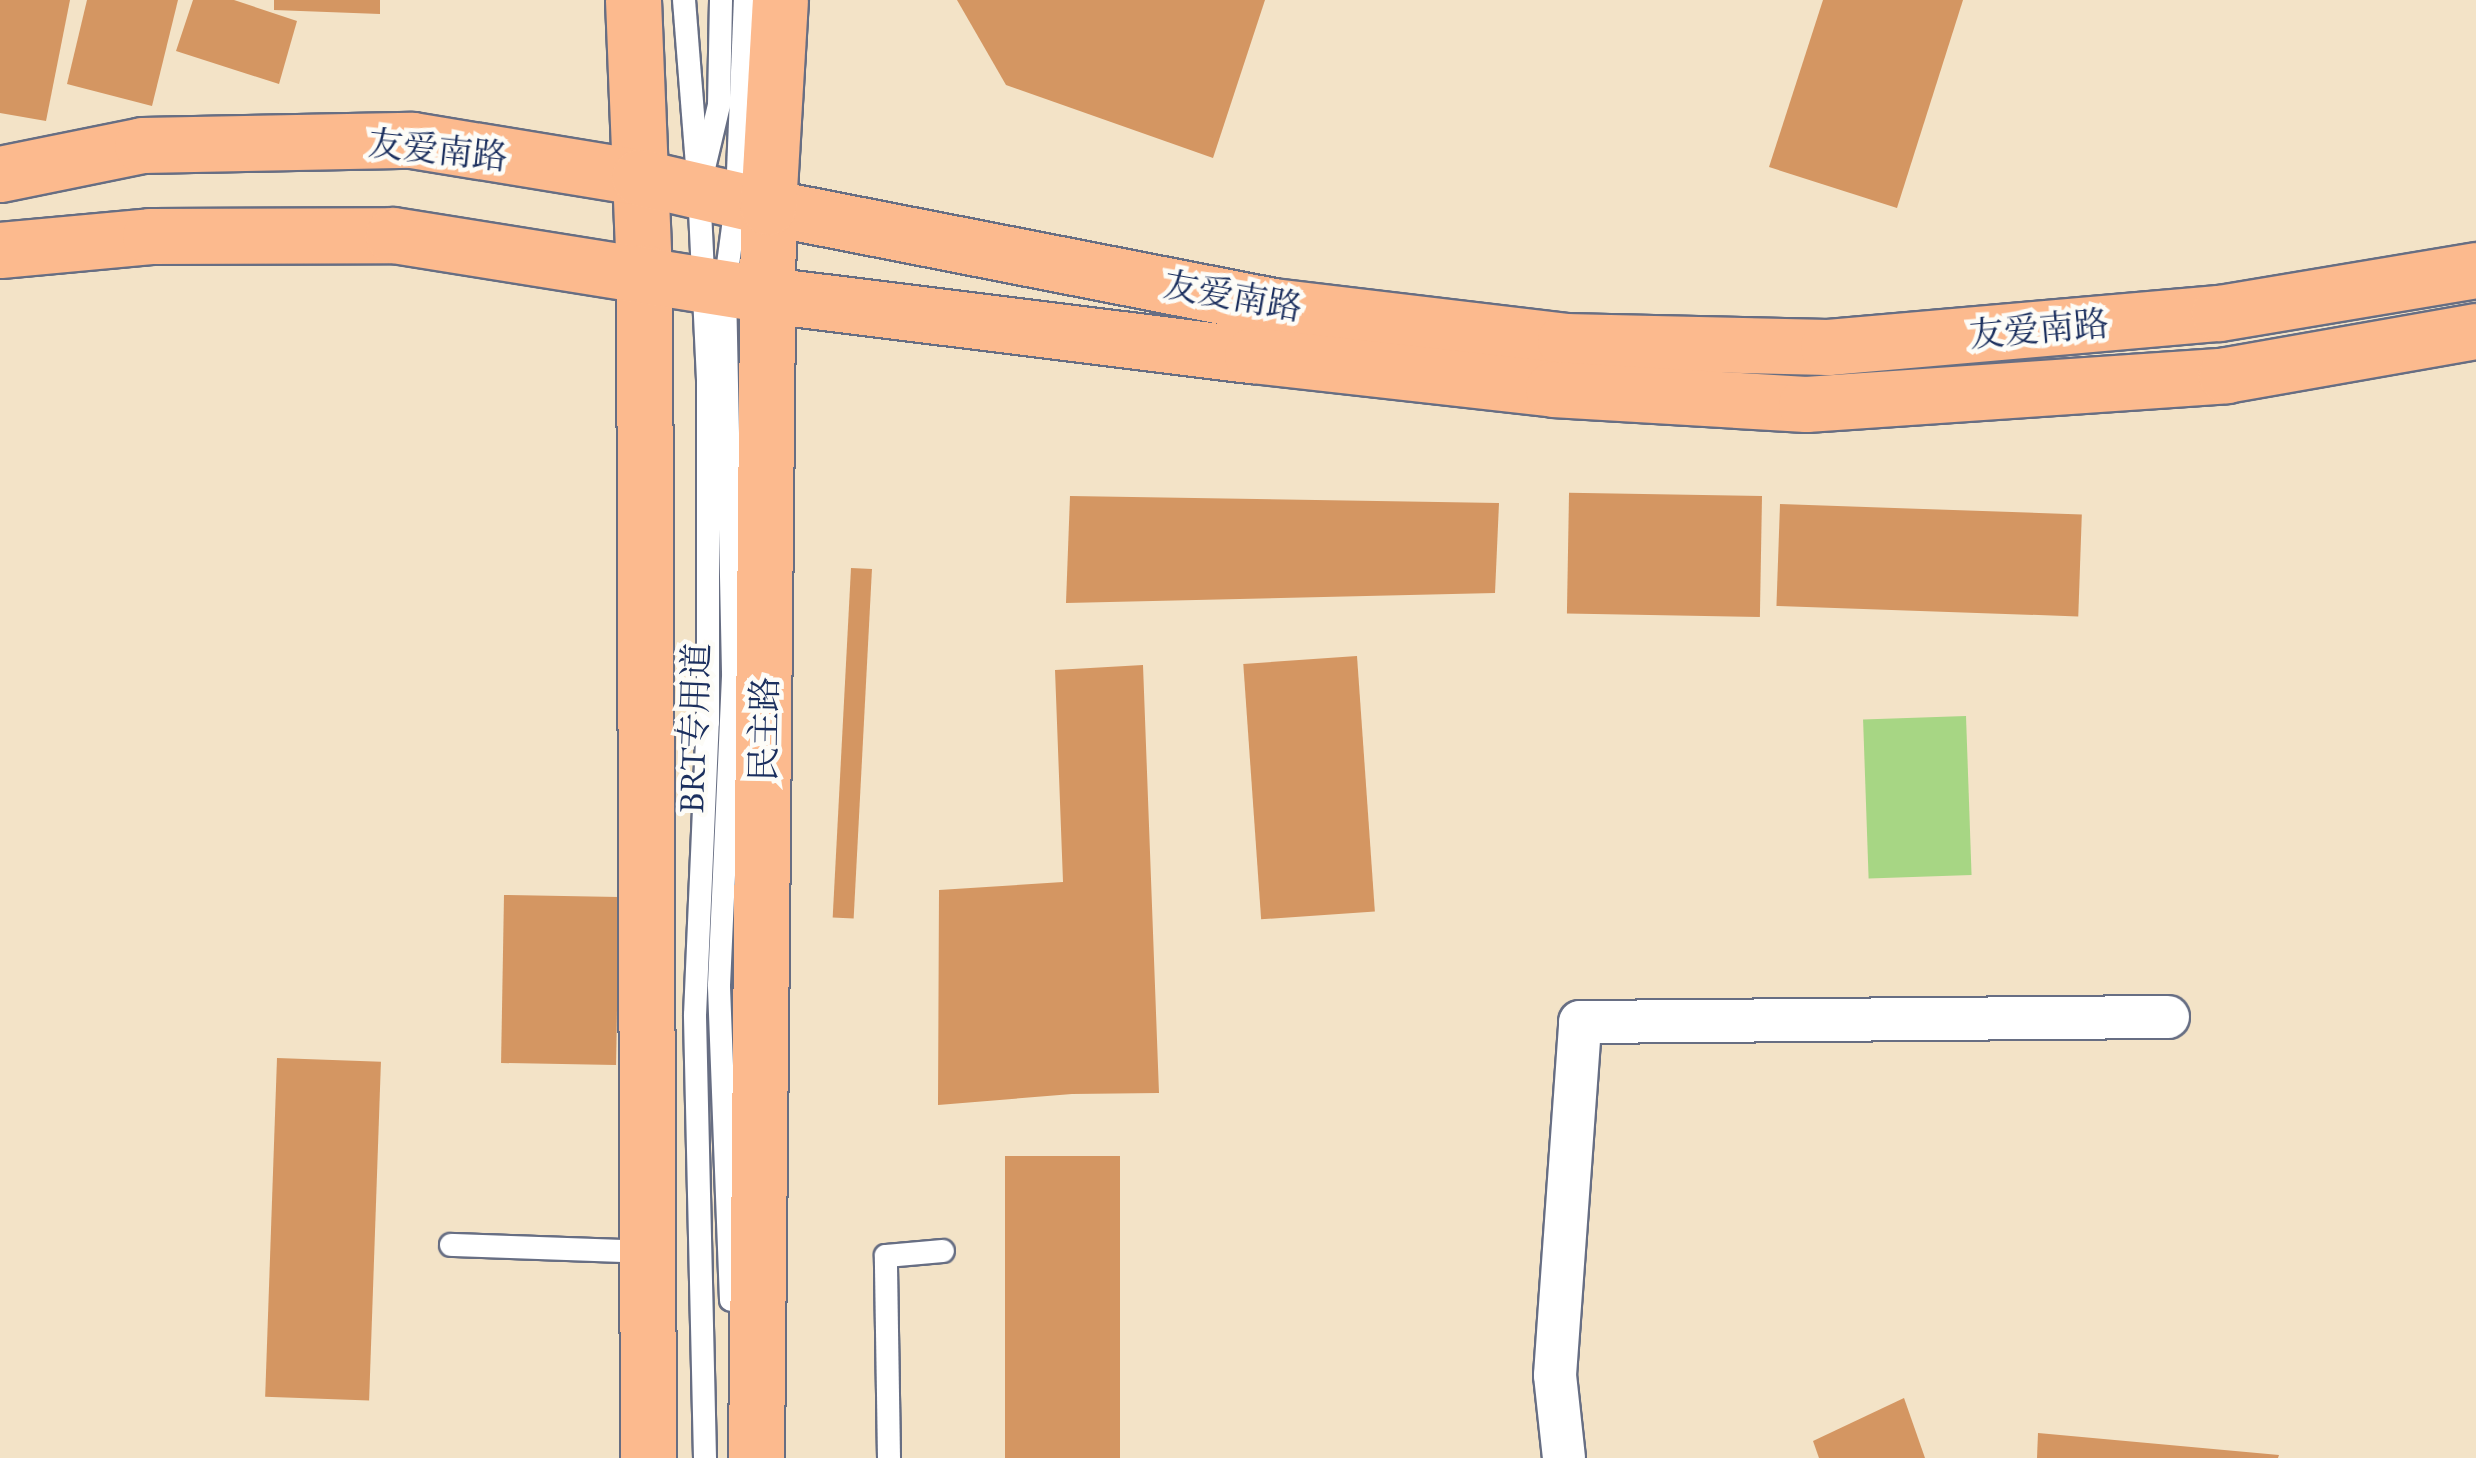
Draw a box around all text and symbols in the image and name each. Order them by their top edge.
street label: 友爱南路 [366,122,510,178]
street label: 友爱南路 [1160,263,1306,329]
street label: 友爱南路 [1967,302,2111,356]
street label: BRT专用道 [670,642,718,814]
street label: 民主路 [742,676,786,782]

